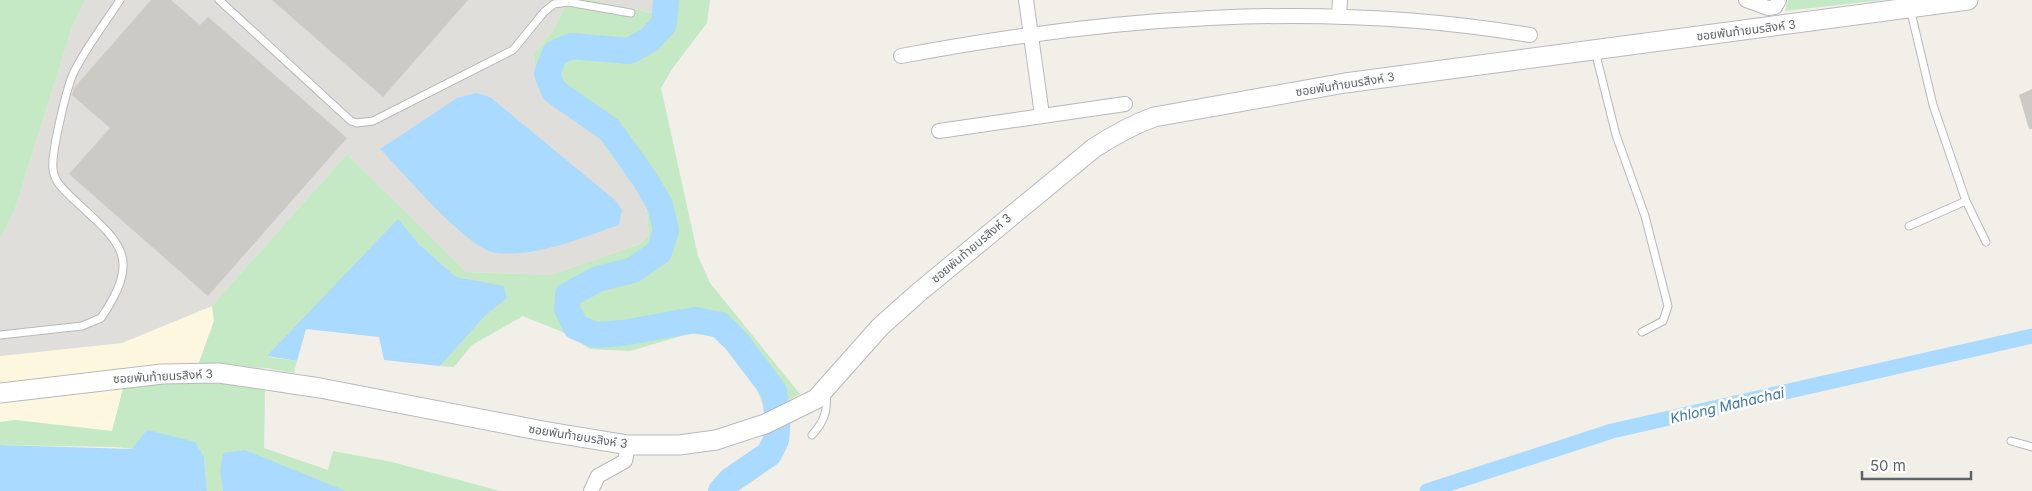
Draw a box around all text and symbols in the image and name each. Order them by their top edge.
street label: ซอยพันท้ายนรสิงห์ 3 [1695,16,1797,44]
street label: ซอยพันท้ายนรสิงห์ 3 [1294,69,1396,99]
street label: ซอยพันท้ายนรสิงห์ 3 [928,210,1014,286]
street label: ซอยพันท้ายนรสิงห์ 3 [113,366,213,386]
water label: Khlong Mahachai [1668,383,1786,426]
street label: ซอยพันท้ายนรสิงห์ 3 [527,421,629,451]
scale bar [1862,448,1971,480]
text: 50 m [1870,456,1906,475]

